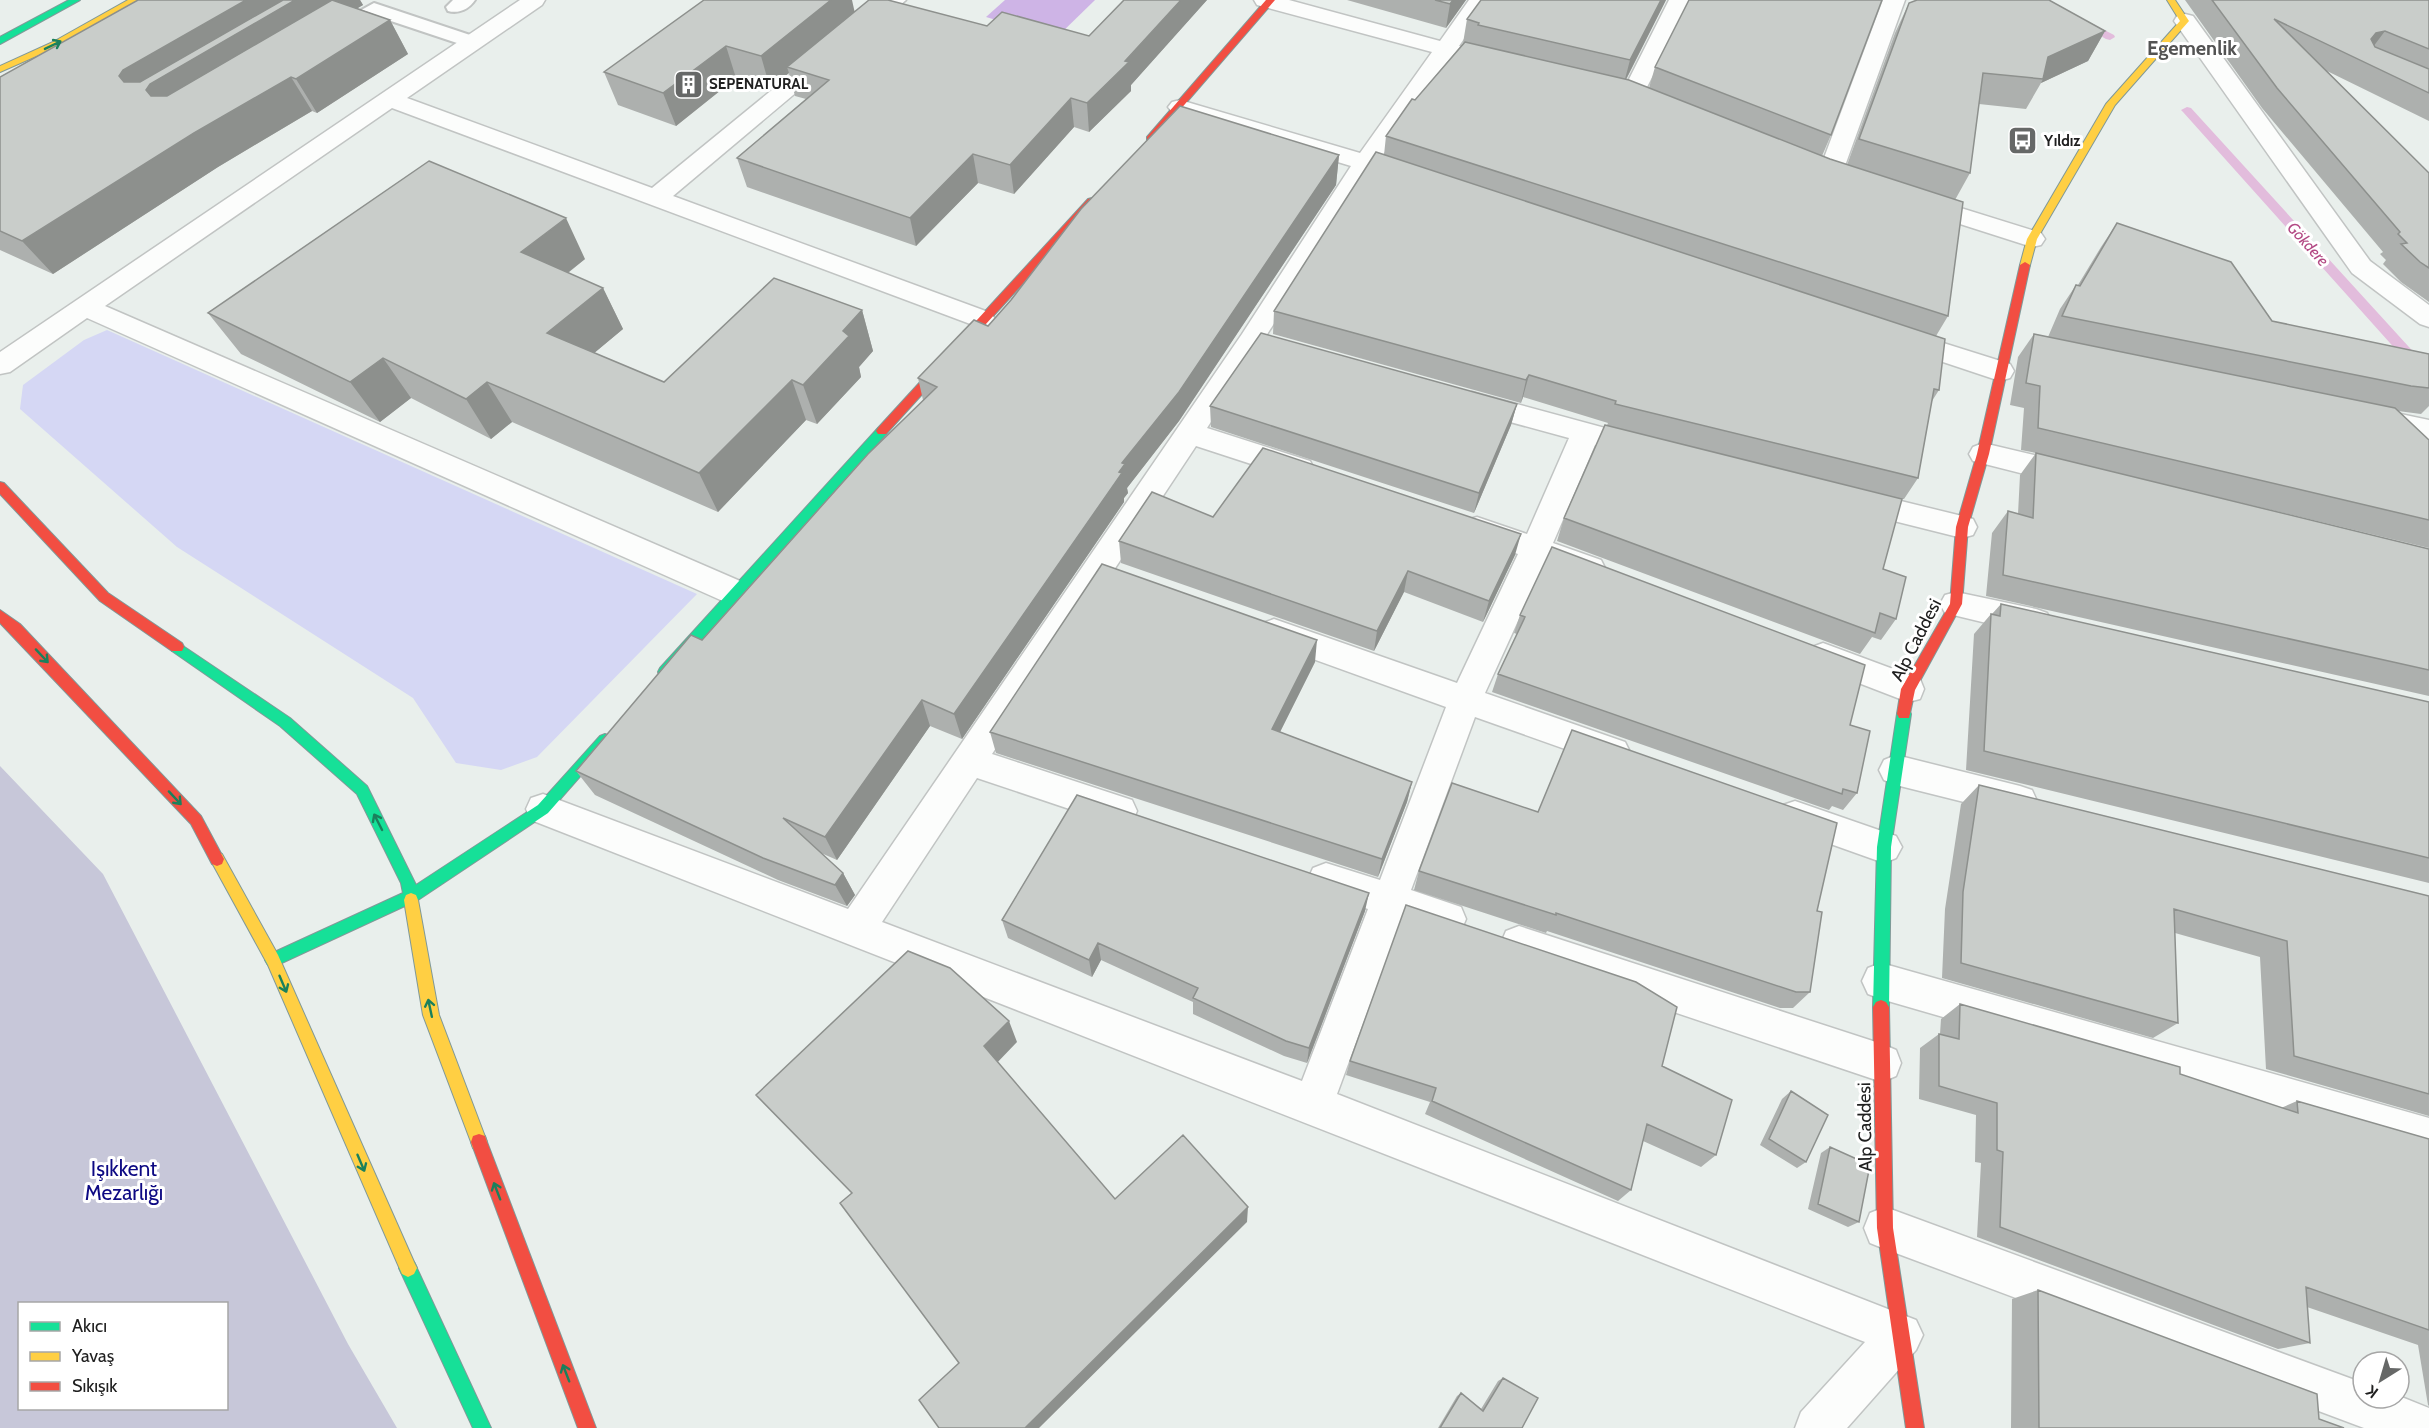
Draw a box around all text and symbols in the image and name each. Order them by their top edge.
district label: Egemenlik [2147,36,2237,60]
one-way arrow [44,39,62,51]
building icon: SEPENATURAL [672,68,704,100]
place label: SEPENATURAL [709,75,809,93]
bus stop icon: Yıldız [2007,125,2039,157]
place label: Yıldız [2043,132,2080,150]
water label: Gökdere [2283,218,2333,270]
street label: Alp Caddesi [1886,595,1946,685]
one-way arrow [35,649,49,664]
one-way arrow [168,791,182,806]
one-way arrow [371,814,383,832]
one-way arrow [278,975,290,993]
one-way arrow [424,999,435,1018]
street label: Alp Caddesi [1853,1082,1877,1172]
one-way arrow [356,1154,367,1172]
park label: Işıkkent Mezarlığı [85,1156,163,1205]
one-way arrow [491,1182,502,1201]
legend [18,1302,228,1410]
text: Akıcı [72,1315,107,1337]
text: Yavaş [71,1345,114,1367]
north arrow [2351,1350,2411,1410]
one-way arrow [560,1364,571,1383]
text: Sıkışık [72,1375,118,1397]
text: K [2363,1381,2382,1402]

